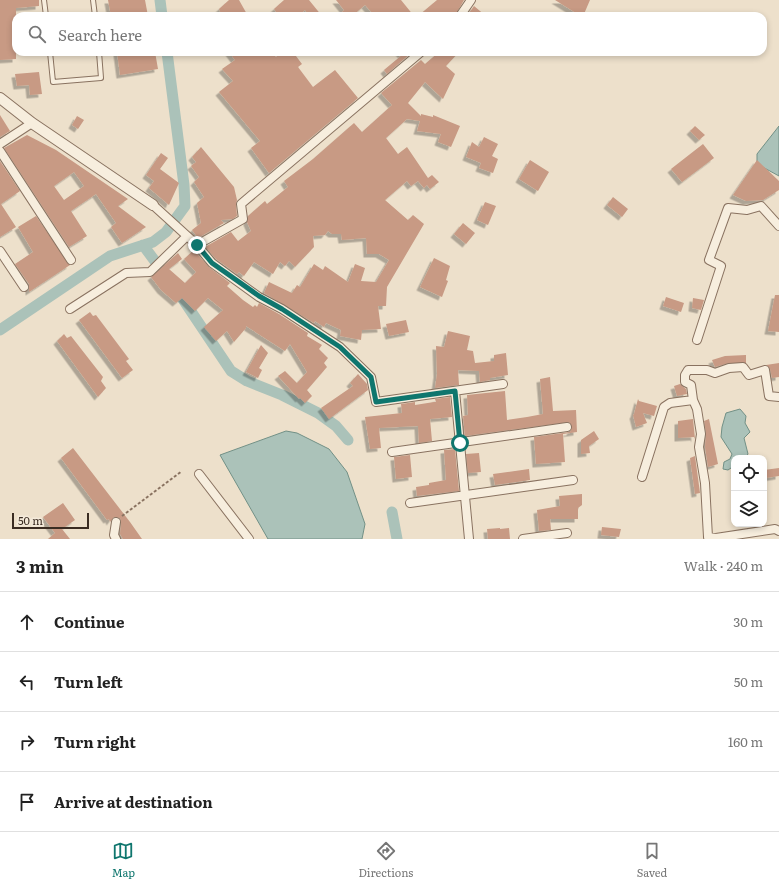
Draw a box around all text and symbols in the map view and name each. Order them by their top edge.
search box [12,12,767,56]
icon: search [26,23,48,45]
text: Search here [58,23,142,46]
route end [188,236,206,254]
route start [451,434,469,452]
map controls [731,455,767,527]
button: locate [731,455,767,491]
button: layers [731,491,767,527]
scale bar [12,511,89,530]
text: 50 m [18,512,43,528]
text: 3 min [16,553,64,578]
text: Walk · 240 m [684,556,763,575]
text: Continue [54,610,124,633]
icon: ahead [16,611,38,633]
text: 30 m [733,612,763,631]
text: Turn left [54,670,123,693]
icon: left [16,671,38,693]
text: 50 m [734,672,763,691]
text: Turn right [54,730,136,753]
icon: right [16,731,38,753]
text: 160 m [728,732,763,751]
text: Arrive at destination [54,790,213,813]
icon: arrive [16,791,38,813]
tab: Map [112,840,135,880]
tab: Directions [358,840,413,880]
tab: Saved [637,840,667,880]

